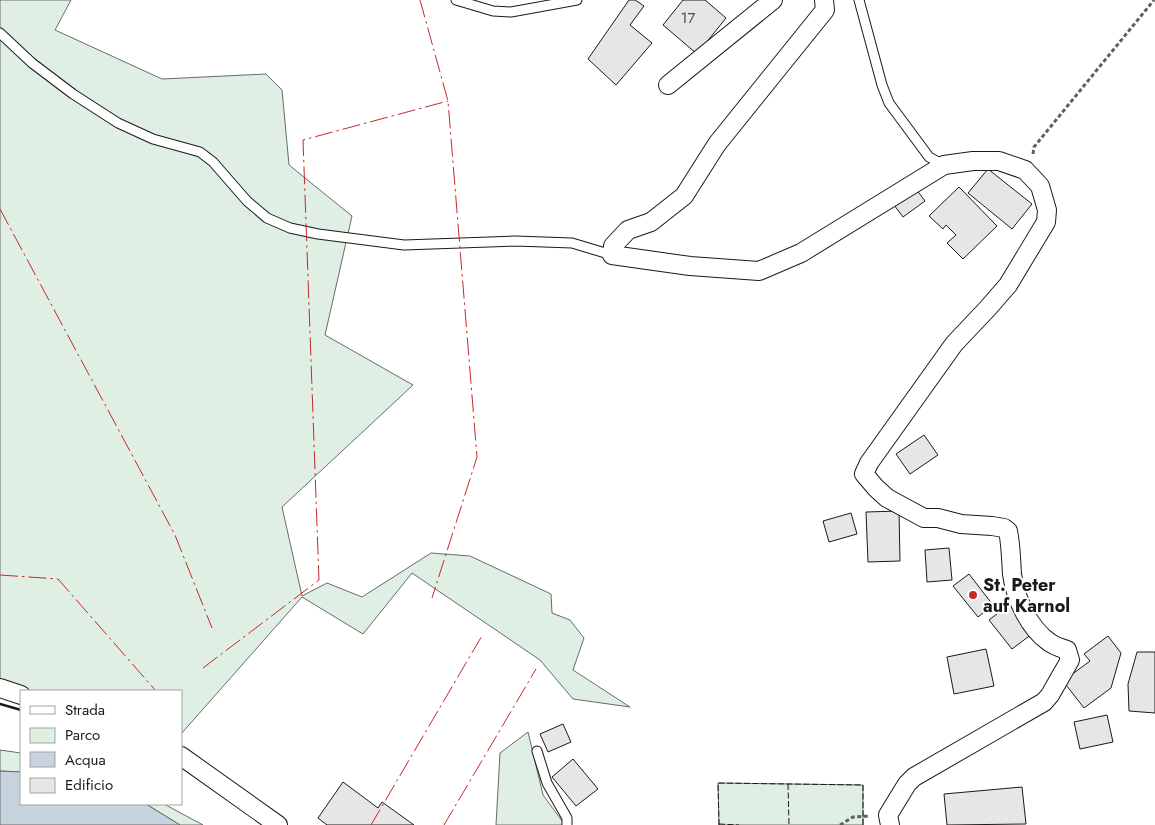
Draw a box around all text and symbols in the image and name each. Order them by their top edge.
house number: 17 [681,7,695,29]
place label: St. Peter auf Karnol [983,572,1070,619]
marker: St. Peter auf Karnol [967,589,979,601]
legend [20,690,182,805]
text: Strada [65,699,105,721]
text: Parco [65,724,100,746]
text: Acqua [65,749,106,771]
text: Edificio [65,774,113,796]

